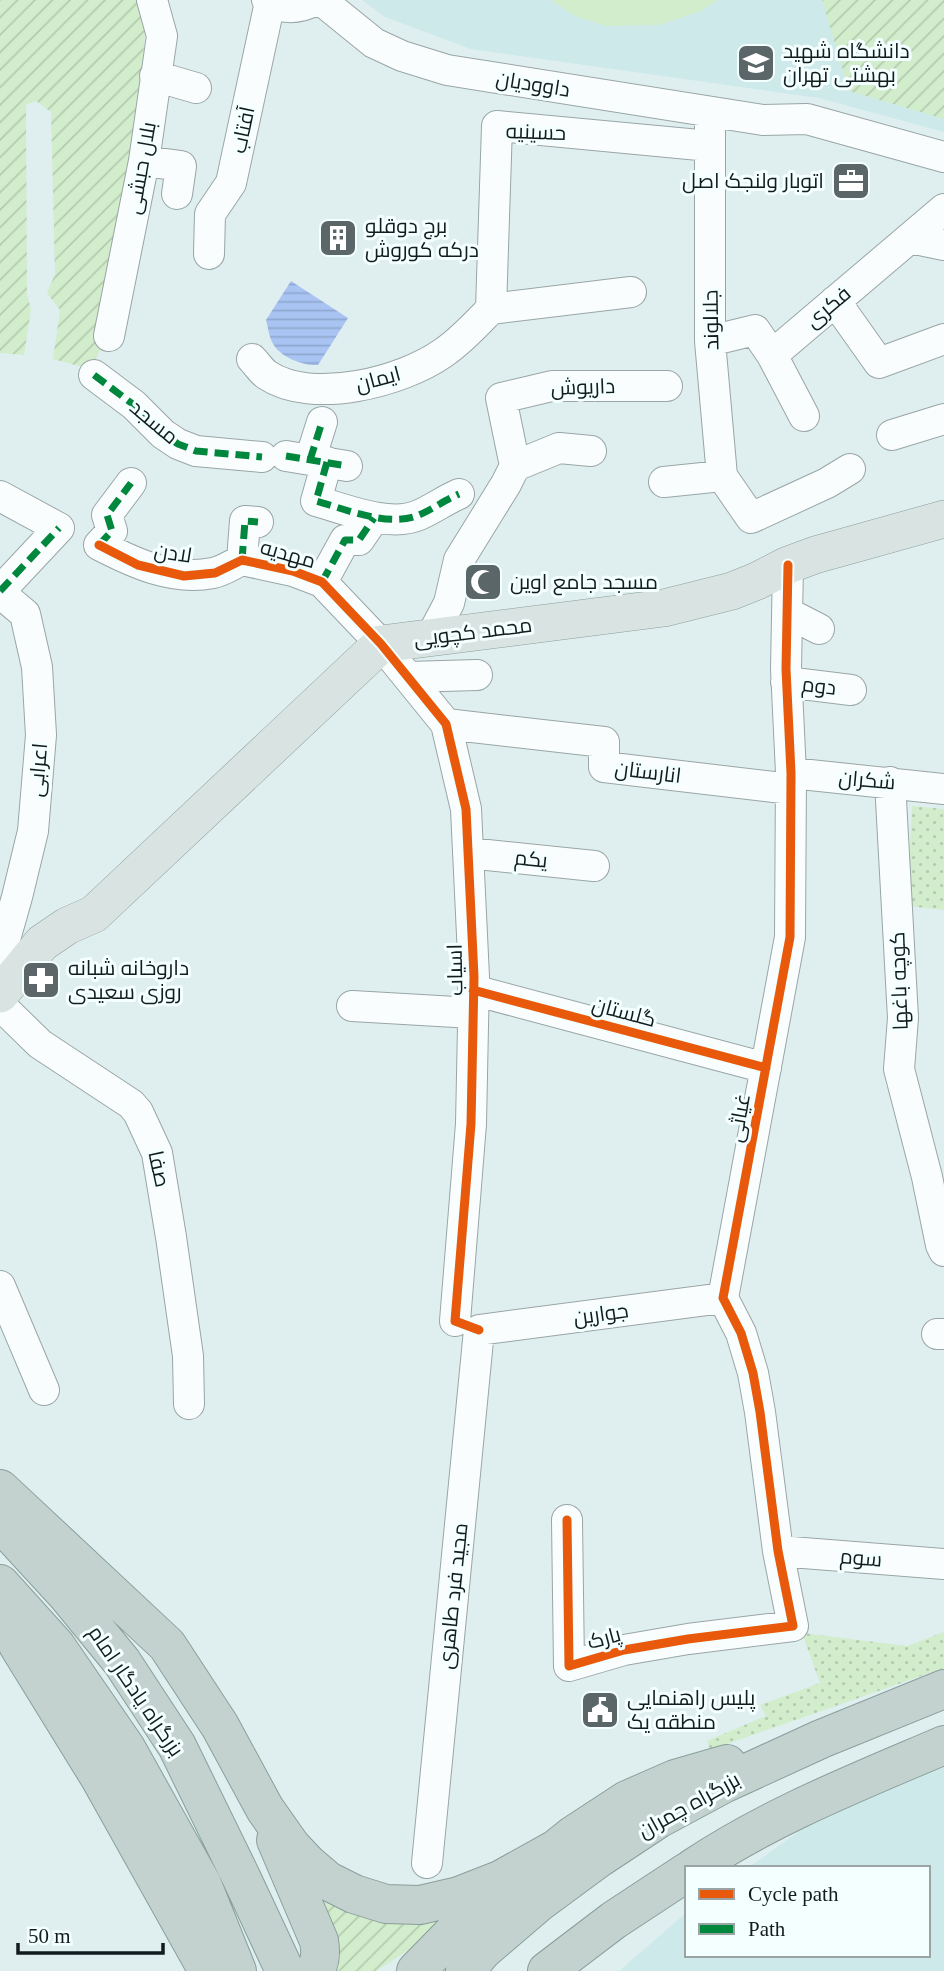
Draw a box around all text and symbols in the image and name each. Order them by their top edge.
place label: دانشگاه شهید بهشتی تهران [783,39,910,88]
school or university icon: دانشگاه شهید بهشتی تهران [735,42,777,84]
street label: داوودیان [494,66,572,103]
street label: آفتاب [226,104,260,156]
street label: حسینیه [505,119,567,145]
street label: بلال حبشی [121,120,162,216]
office icon: اتوبار ولنجک اصل [830,160,872,202]
place label: اتوبار ولنجک اصل [682,169,824,194]
place label: برج دوقلو درکه کوروش [365,214,479,263]
building icon: برج دوقلو درکه کوروش [317,217,359,259]
street label: فکری [800,281,856,334]
street label: جلالوند [698,290,724,350]
street label: ایمان [353,362,403,397]
street label: داریوش [550,374,616,401]
street label: مسجد [125,395,183,449]
street label: مهدیه [257,535,318,574]
street label: لادن [152,538,193,569]
mosque icon: مسجد جامع اوین [462,561,504,603]
place label: مسجد جامع اوین [510,570,658,596]
street label: محمد کچویی [413,613,534,653]
street label: دوم [800,672,838,702]
street label: اعرابی [24,742,53,798]
street label: انارستان [613,756,683,789]
street label: شکران [837,766,896,795]
street label: یکم [513,845,549,875]
street label: کوچه باغها [885,931,915,1031]
street label: اسیاب [443,944,467,996]
place label: داروخانه شبانه روزی سعیدی [68,956,189,1005]
pharmacy icon: داروخانه شبانه روزی سعیدی [20,959,62,1001]
street label: گلستان [589,992,659,1033]
street label: غیاثی [723,1092,756,1144]
street label: صفا [143,1148,175,1190]
street label: جوارین [572,1298,630,1331]
street label: مجید فرد طاهری [433,1522,474,1670]
street label: سوم [839,1544,883,1574]
street label: بزرگراه یادگار امام [82,1621,189,1762]
street label: پارک [585,1622,624,1656]
place label: پلیس راهنمایی منطقه یک [627,1686,756,1734]
public building icon: پلیس راهنمایی منطقه یک [579,1689,621,1731]
street label: بزرگراه چمران [634,1767,745,1845]
legend [685,1866,930,1957]
text: Cycle path [748,1882,839,1906]
scale bar [18,1912,163,1956]
text: Path [748,1917,786,1941]
text: 50 m [28,1924,71,1948]

